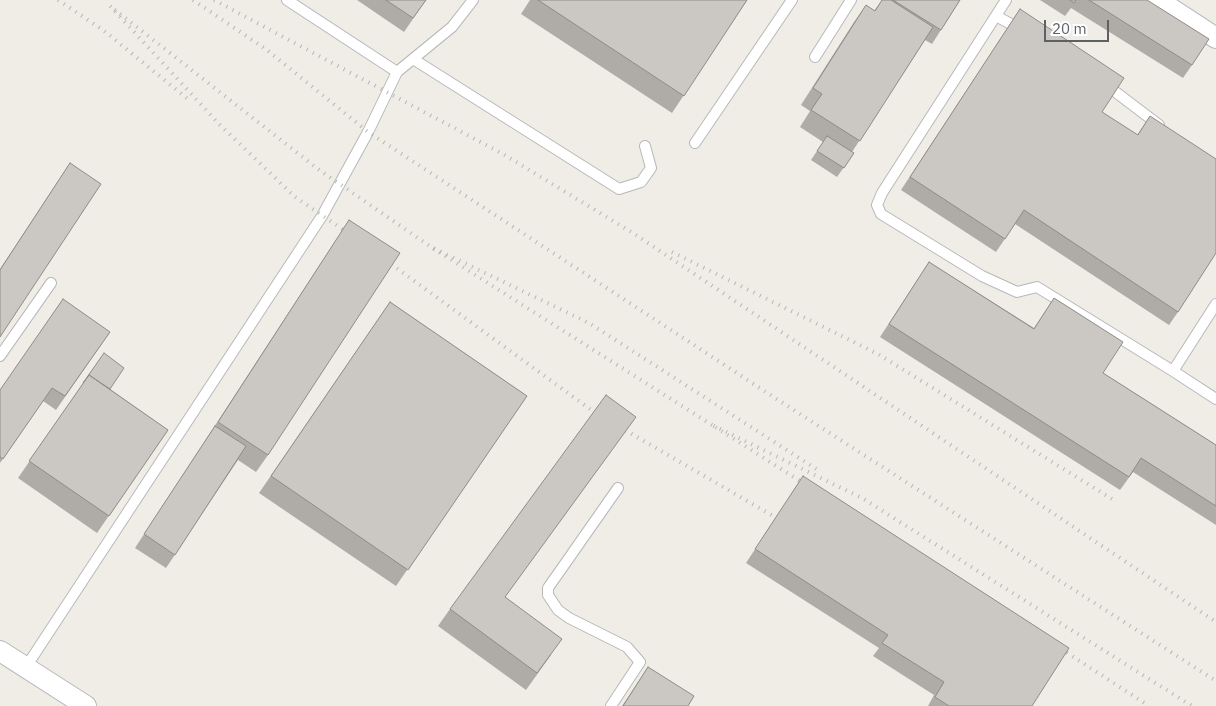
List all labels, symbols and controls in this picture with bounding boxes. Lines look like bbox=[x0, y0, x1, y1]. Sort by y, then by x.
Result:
scale bar bbox=[1046, 10, 1111, 42]
text: 20 m bbox=[1052, 19, 1087, 38]

